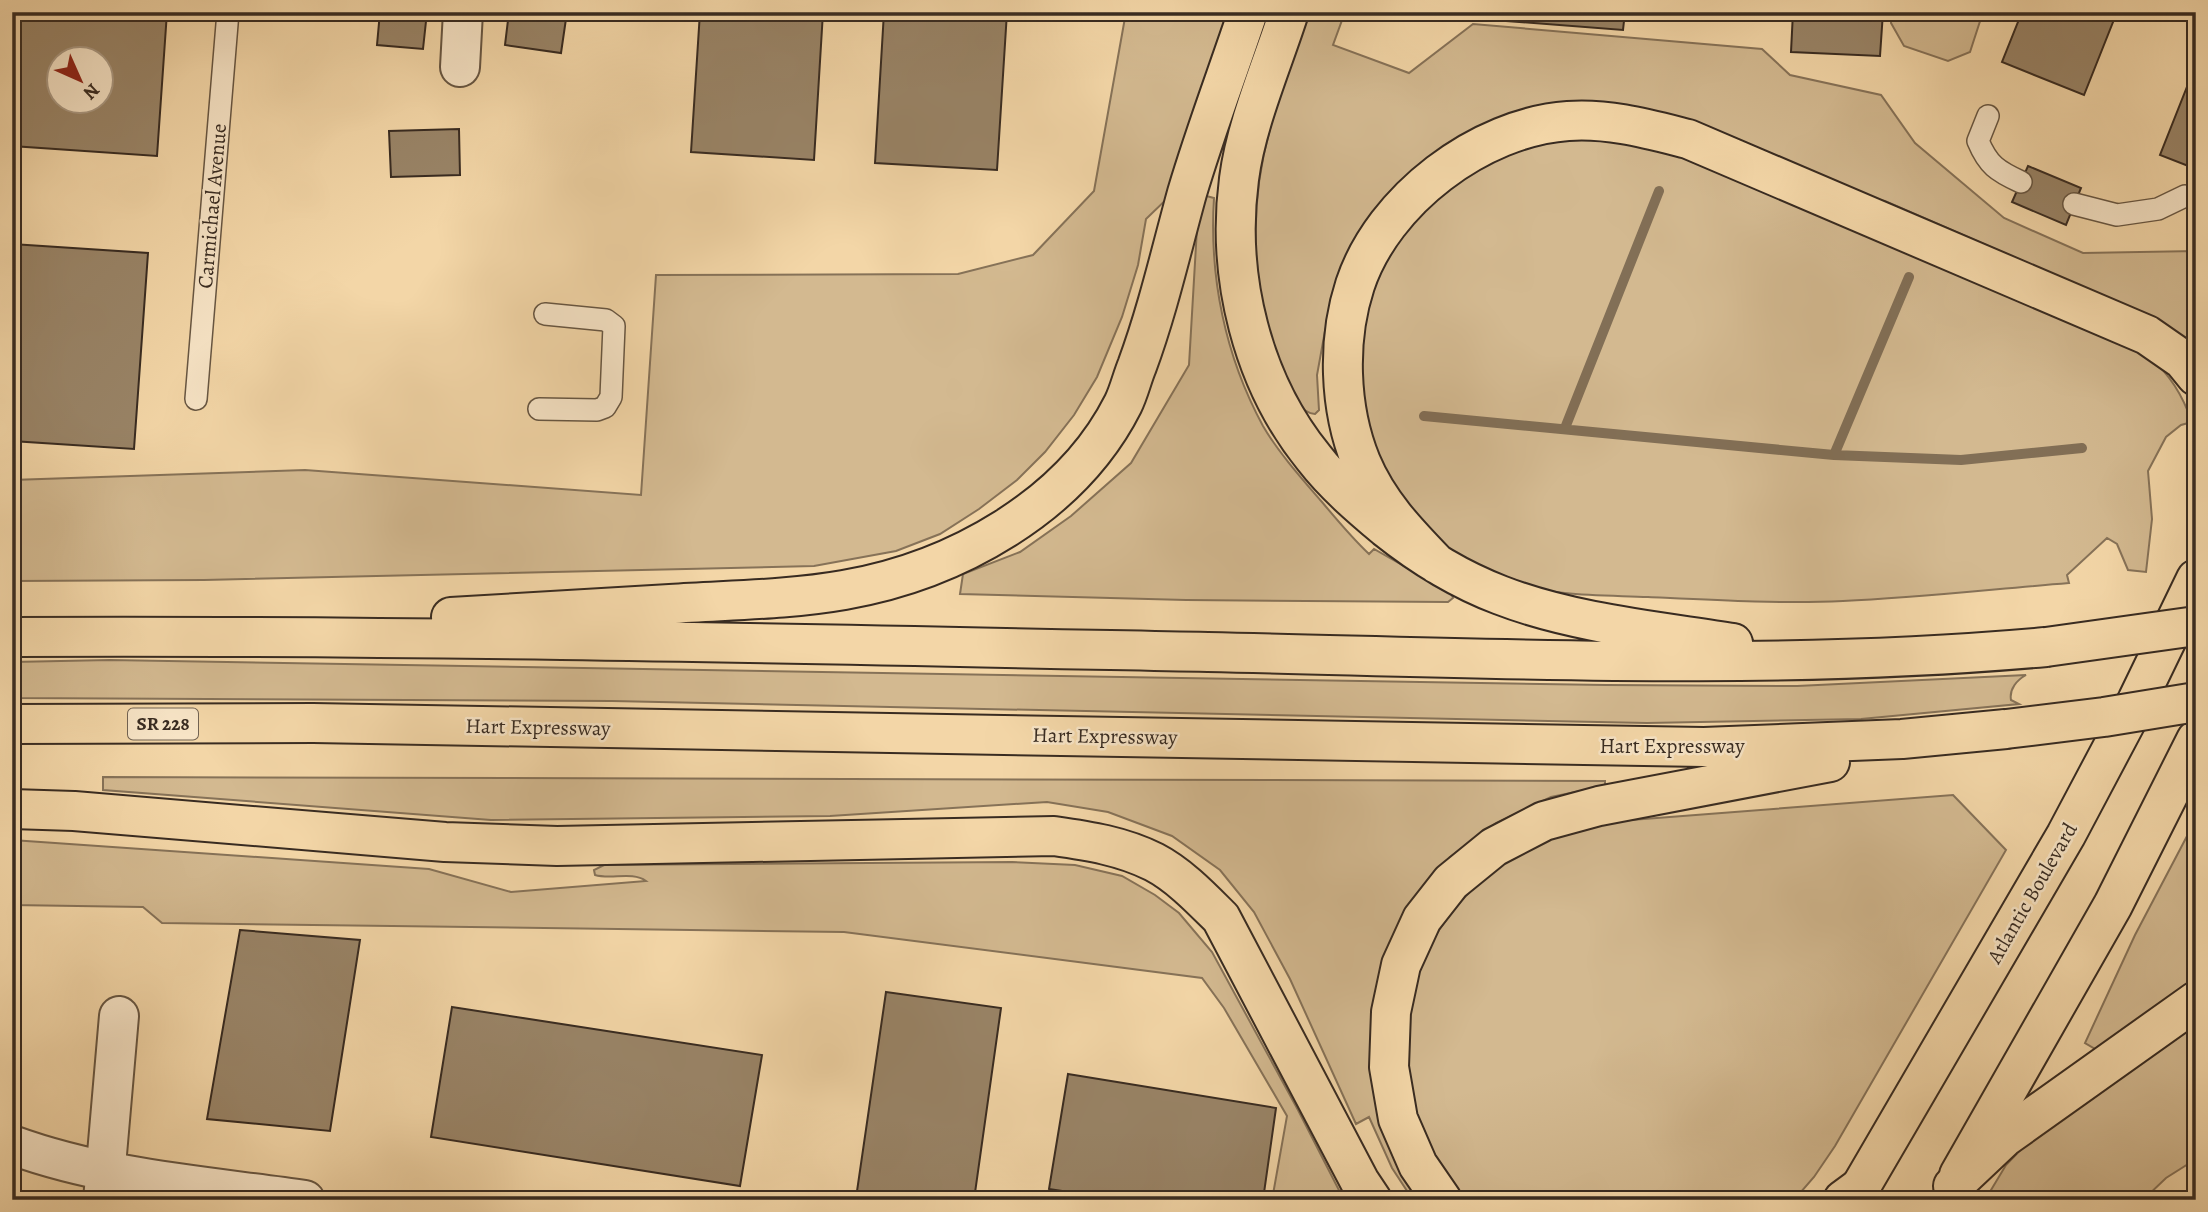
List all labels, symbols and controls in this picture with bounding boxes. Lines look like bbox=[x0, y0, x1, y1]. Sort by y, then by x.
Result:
north arrow bbox=[46, 46, 116, 116]
text: N bbox=[77, 77, 105, 106]
street label: Carmichael Avenue bbox=[191, 122, 233, 290]
road number: SR 228 bbox=[128, 708, 198, 740]
street label: Hart Expressway bbox=[465, 712, 611, 742]
street label: Hart Expressway bbox=[1032, 721, 1178, 751]
street label: Hart Expressway bbox=[1599, 732, 1745, 760]
street label: Atlantic Boulevard bbox=[1980, 817, 2084, 969]

